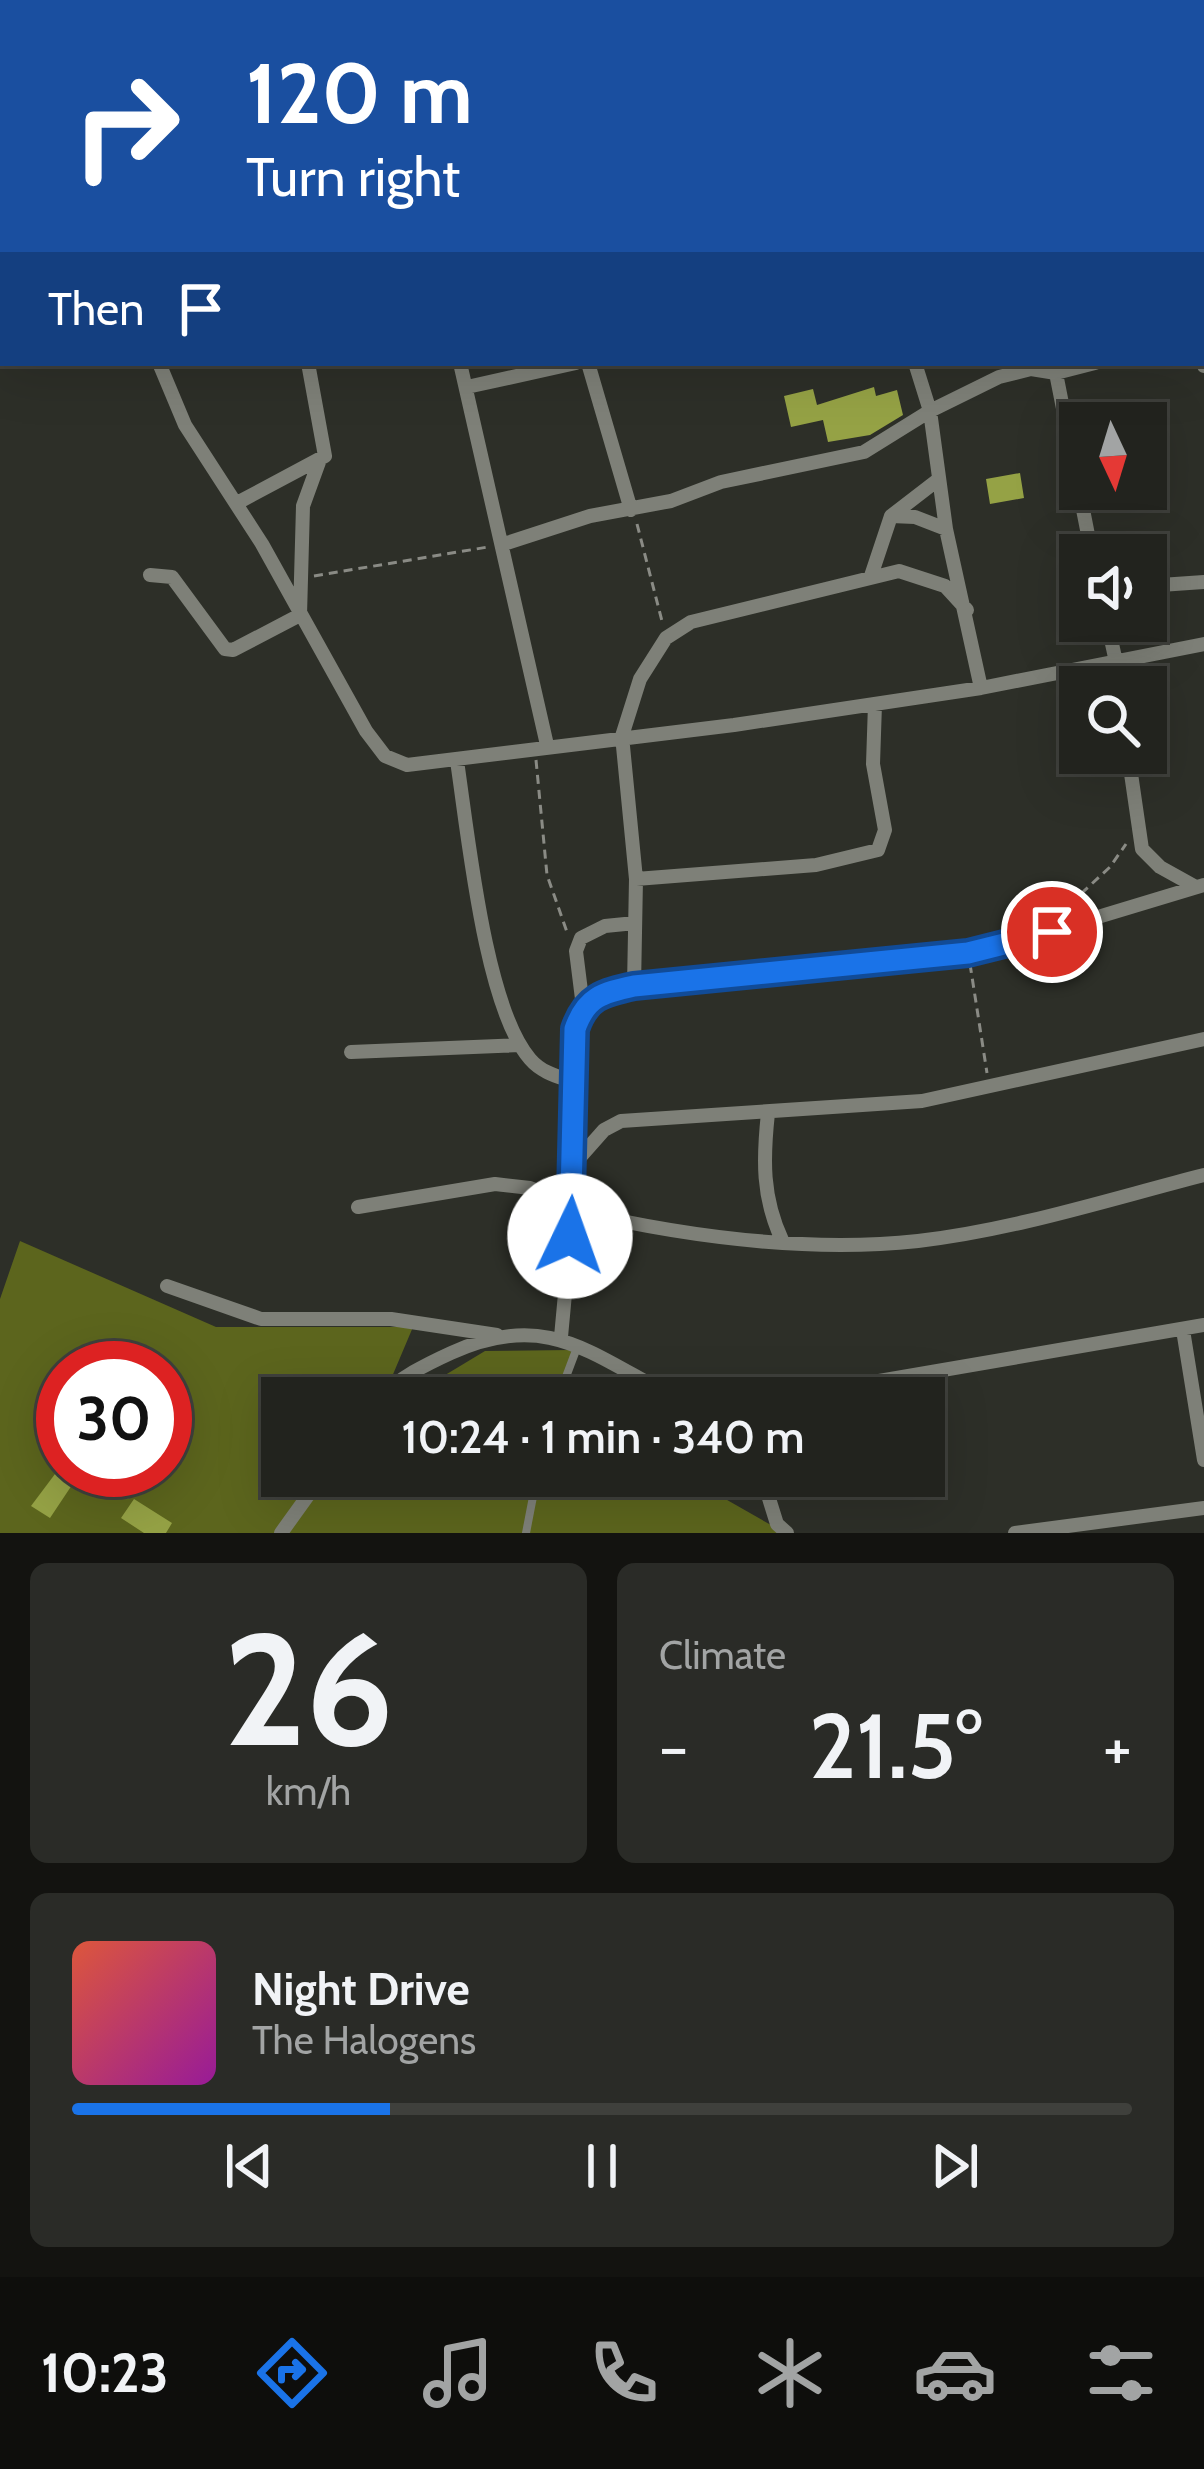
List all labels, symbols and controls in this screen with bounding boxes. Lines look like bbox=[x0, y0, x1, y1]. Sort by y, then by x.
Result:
text: 120 m bbox=[246, 42, 473, 144]
icon: right bbox=[48, 48, 204, 204]
text: Turn right bbox=[246, 144, 460, 210]
icon: arrive bbox=[168, 276, 234, 342]
text: Then bbox=[48, 282, 144, 336]
north arrow bbox=[1059, 402, 1167, 510]
map controls bbox=[1059, 402, 1167, 774]
button: sound bbox=[1059, 534, 1167, 642]
button: search bbox=[1059, 666, 1167, 774]
pin bbox=[1001, 881, 1103, 983]
icon: arrive bbox=[1019, 899, 1085, 965]
position arrow bbox=[507, 1173, 633, 1299]
speed limit sign: 30 bbox=[36, 1341, 192, 1497]
text: 10:24 · 1 min · 340 m bbox=[402, 1410, 804, 1464]
text: 26 bbox=[223, 1594, 394, 1784]
text: Climate bbox=[659, 1631, 786, 1679]
text: 21.5° bbox=[809, 1691, 982, 1801]
text: − bbox=[659, 1706, 688, 1787]
text: + bbox=[1103, 1706, 1132, 1787]
text: km/h bbox=[266, 1767, 351, 1815]
text: Night Drive bbox=[252, 1962, 470, 2016]
text: The Halogens bbox=[252, 2016, 476, 2064]
icon: previous bbox=[216, 2133, 282, 2199]
icon: pause bbox=[569, 2133, 635, 2199]
icon: next bbox=[922, 2133, 988, 2199]
icon: directions bbox=[250, 2331, 334, 2415]
icon: music bbox=[416, 2331, 500, 2415]
icon: phone bbox=[582, 2331, 666, 2415]
icon: climate bbox=[748, 2331, 832, 2415]
icon: car bbox=[913, 2331, 997, 2415]
icon: filters bbox=[1079, 2331, 1163, 2415]
text: 10:23 bbox=[41, 2340, 169, 2406]

